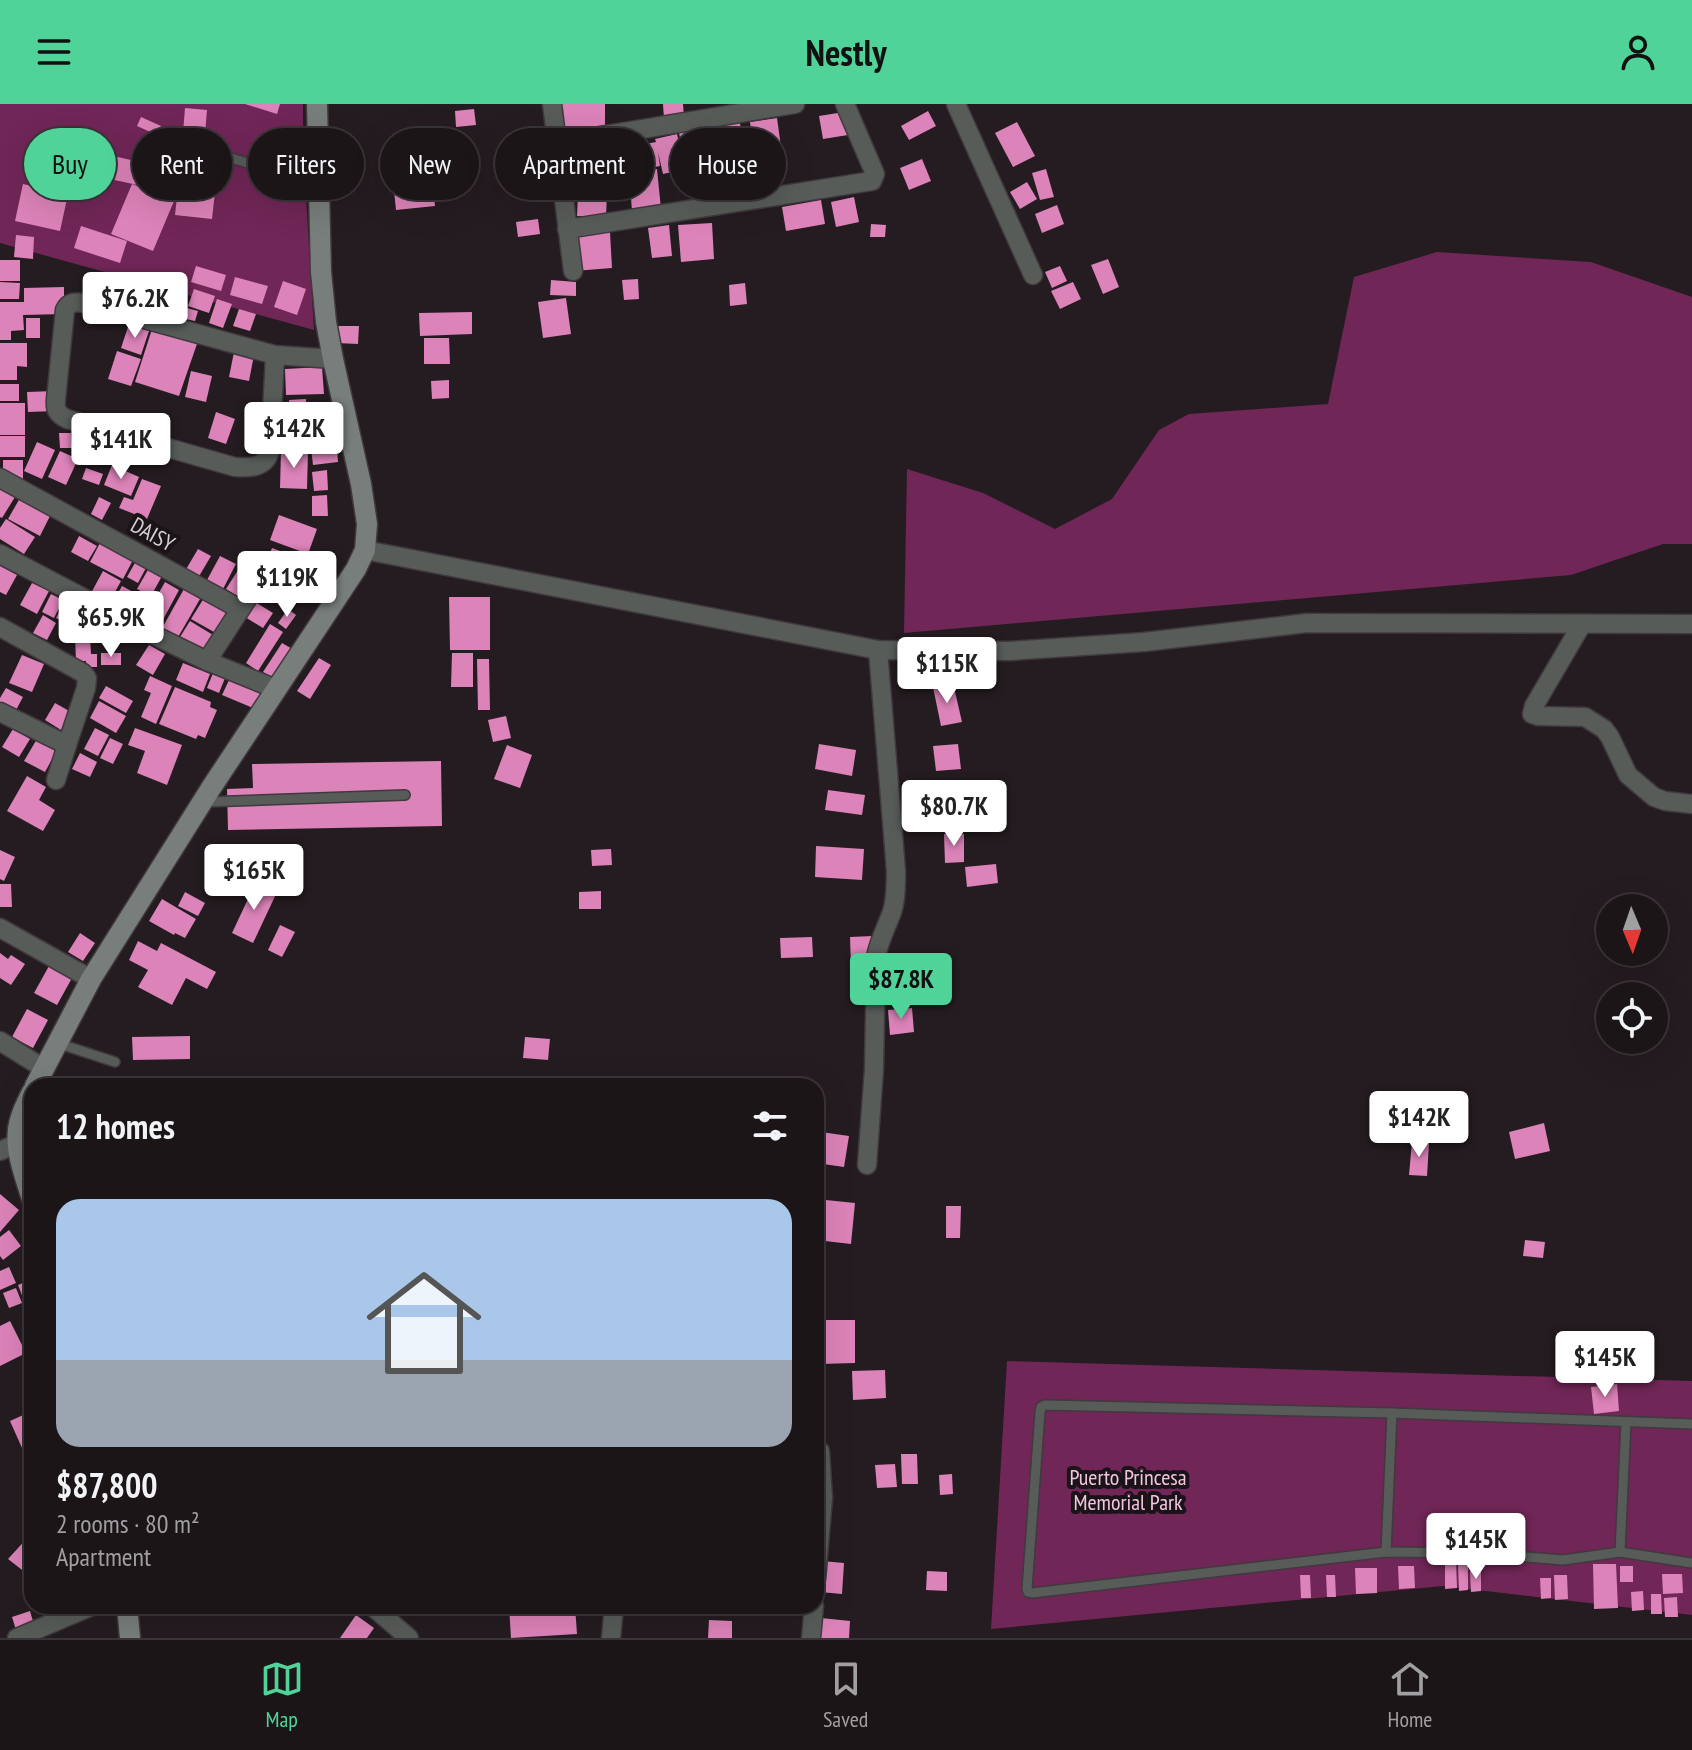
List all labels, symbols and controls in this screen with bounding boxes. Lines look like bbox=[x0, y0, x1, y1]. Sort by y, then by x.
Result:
text: Nestly bbox=[805, 29, 887, 76]
icon: menu bbox=[32, 30, 76, 74]
icon: person bbox=[1616, 30, 1660, 74]
chip: Buy bbox=[24, 128, 116, 200]
chip: Rent bbox=[132, 128, 232, 200]
chip: Filters bbox=[248, 128, 364, 200]
chip: New bbox=[380, 128, 479, 200]
chip: Apartment bbox=[495, 128, 654, 200]
chip: House bbox=[670, 128, 786, 200]
pin: $76.2K bbox=[70, 272, 200, 340]
text: $76.2K bbox=[101, 281, 169, 314]
pin: $142K bbox=[238, 402, 350, 470]
text: $142K bbox=[262, 411, 326, 444]
pin: $141K bbox=[65, 413, 177, 481]
text: $141K bbox=[89, 422, 153, 455]
street label: DAISY bbox=[126, 511, 180, 557]
pin: $119K bbox=[231, 551, 343, 619]
text: $119K bbox=[255, 560, 319, 593]
pin: $65.9K bbox=[46, 591, 176, 659]
text: $65.9K bbox=[77, 600, 145, 633]
pin: $115K bbox=[891, 637, 1003, 705]
text: $115K bbox=[915, 646, 979, 679]
pin: $80.7K bbox=[889, 780, 1019, 848]
text: $80.7K bbox=[920, 789, 988, 822]
pin: $165K bbox=[198, 844, 310, 912]
text: $165K bbox=[222, 853, 286, 886]
north arrow bbox=[1596, 894, 1668, 966]
map controls bbox=[1596, 894, 1668, 1054]
pin: $87.8K bbox=[836, 953, 966, 1021]
text: $87.8K bbox=[868, 962, 934, 995]
button: locate bbox=[1596, 982, 1668, 1054]
pin: $142K bbox=[1363, 1091, 1475, 1159]
text: $142K bbox=[1387, 1100, 1451, 1133]
text: 12 homes bbox=[56, 1104, 175, 1148]
icon: filters bbox=[748, 1104, 792, 1148]
icon: home bbox=[352, 1251, 496, 1395]
pin: $145K bbox=[1549, 1331, 1661, 1399]
text: $145K bbox=[1573, 1340, 1637, 1373]
text: $87,800 bbox=[56, 1463, 157, 1507]
park label: Puerto Princesa Memorial Park bbox=[1069, 1463, 1187, 1516]
text: 2 rooms · 80 m² bbox=[56, 1507, 200, 1540]
pin: $145K bbox=[1420, 1513, 1532, 1581]
text: $145K bbox=[1444, 1522, 1508, 1555]
text: Apartment bbox=[56, 1540, 151, 1573]
tab: Map bbox=[260, 1657, 304, 1733]
tab: Saved bbox=[823, 1657, 868, 1733]
tab: Home bbox=[1388, 1657, 1432, 1733]

